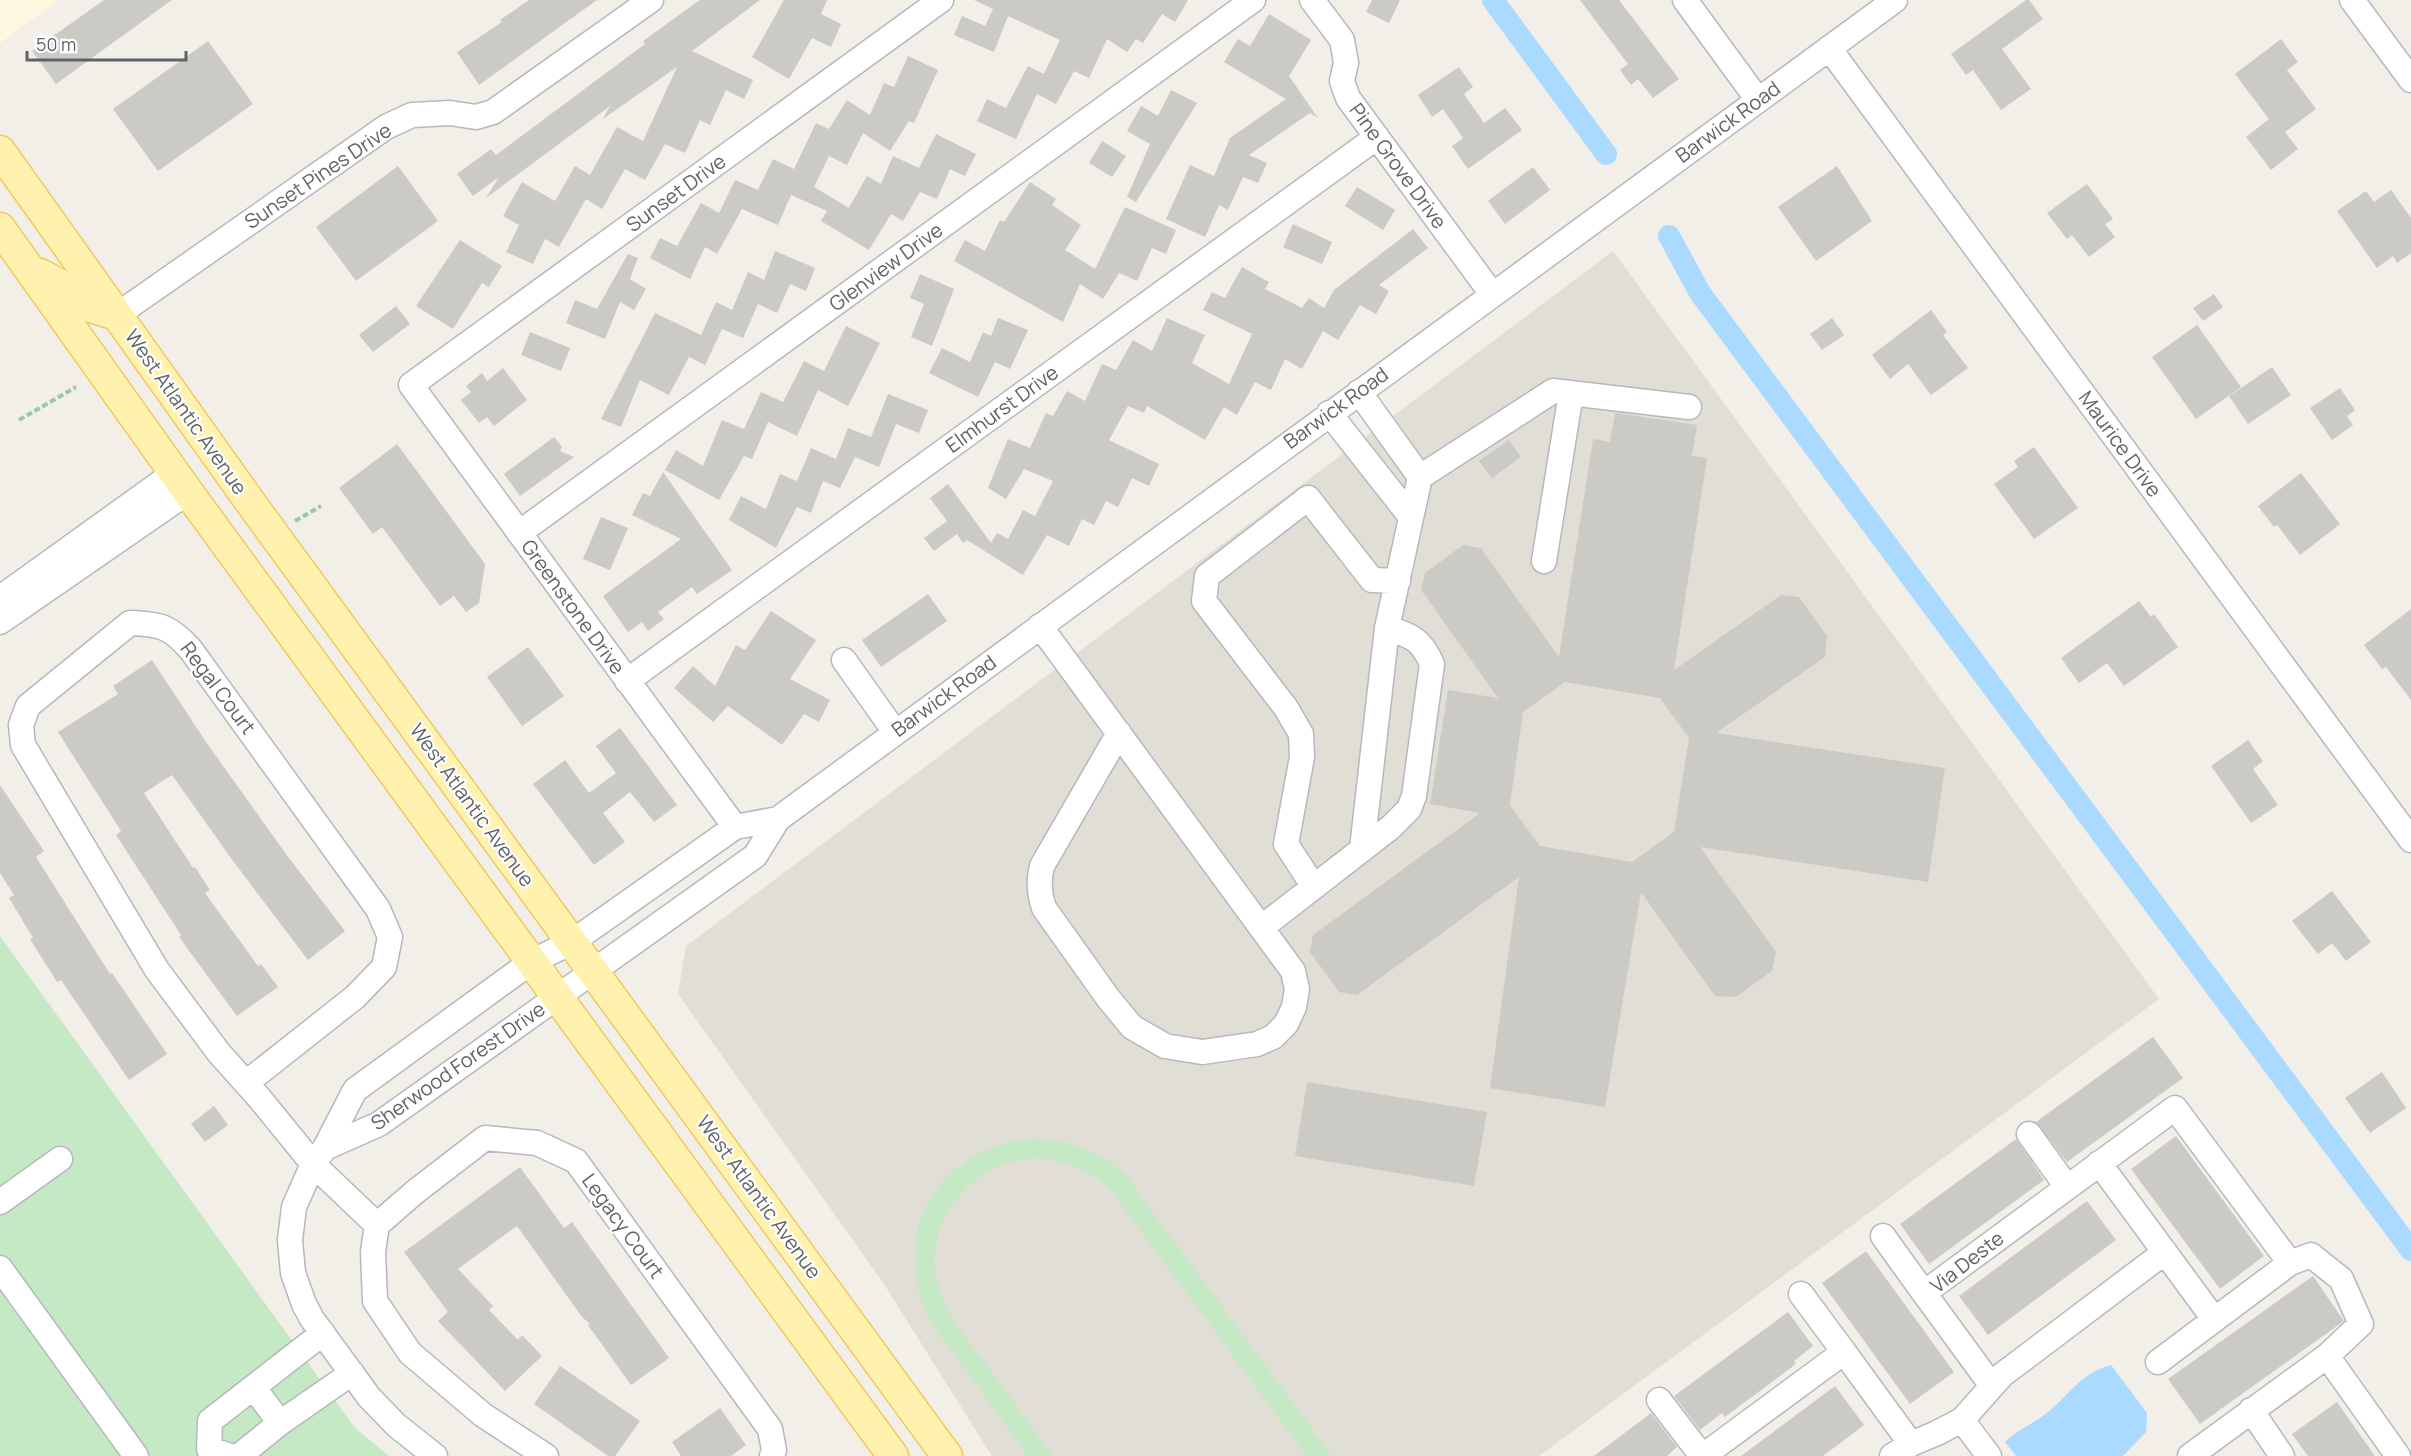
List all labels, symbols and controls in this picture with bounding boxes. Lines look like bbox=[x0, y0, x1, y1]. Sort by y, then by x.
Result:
scale bar bbox=[27, 24, 186, 62]
text: 50 m bbox=[36, 32, 76, 56]
street label: Barwick Road bbox=[1670, 75, 1785, 169]
street label: Pine Grove Drive bbox=[1344, 97, 1453, 234]
street label: Sunset Pines Drive bbox=[239, 116, 396, 235]
street label: Sunset Drive bbox=[620, 147, 731, 238]
street label: Glenview Drive bbox=[823, 216, 948, 317]
street label: West Atlantic Avenue bbox=[119, 324, 254, 500]
street label: Elmhurst Drive bbox=[940, 359, 1063, 459]
street label: Barwick Road bbox=[1278, 361, 1393, 455]
street label: Maurice Drive bbox=[2073, 385, 2168, 502]
street label: Greenstone Drive bbox=[515, 534, 631, 679]
street label: Regal Court bbox=[175, 636, 262, 739]
street label: Barwick Road bbox=[886, 649, 1001, 743]
street label: West Atlantic Avenue bbox=[404, 718, 541, 892]
street label: Sherwood Forest Drive bbox=[365, 995, 550, 1136]
street label: West Atlantic Avenue bbox=[691, 1110, 828, 1284]
street label: Legacy Court bbox=[576, 1168, 671, 1284]
street label: Via Deste bbox=[1924, 1224, 2009, 1299]

